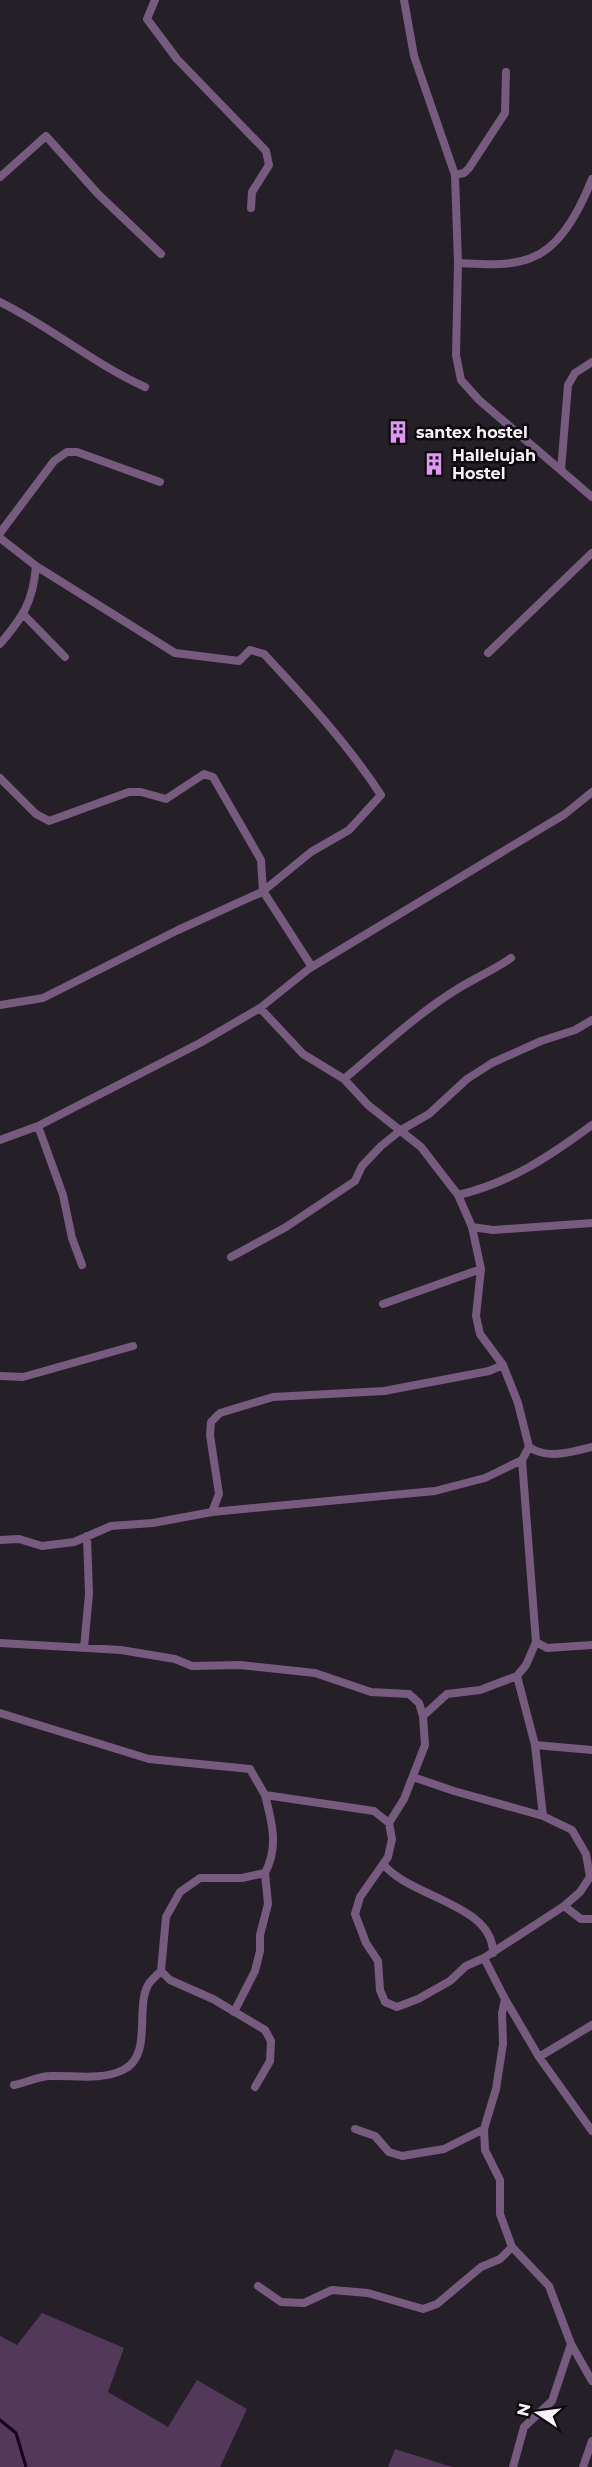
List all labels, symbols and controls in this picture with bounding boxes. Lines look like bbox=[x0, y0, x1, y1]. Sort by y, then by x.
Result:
building icon: santex hostel bbox=[385, 419, 411, 445]
place label: santex hostel bbox=[416, 423, 528, 442]
place label: Hallelujah Hostel bbox=[452, 446, 536, 483]
building icon: Hallelujah Hostel bbox=[421, 451, 447, 477]
north arrow bbox=[508, 2383, 568, 2443]
text: N bbox=[513, 2401, 535, 2418]

